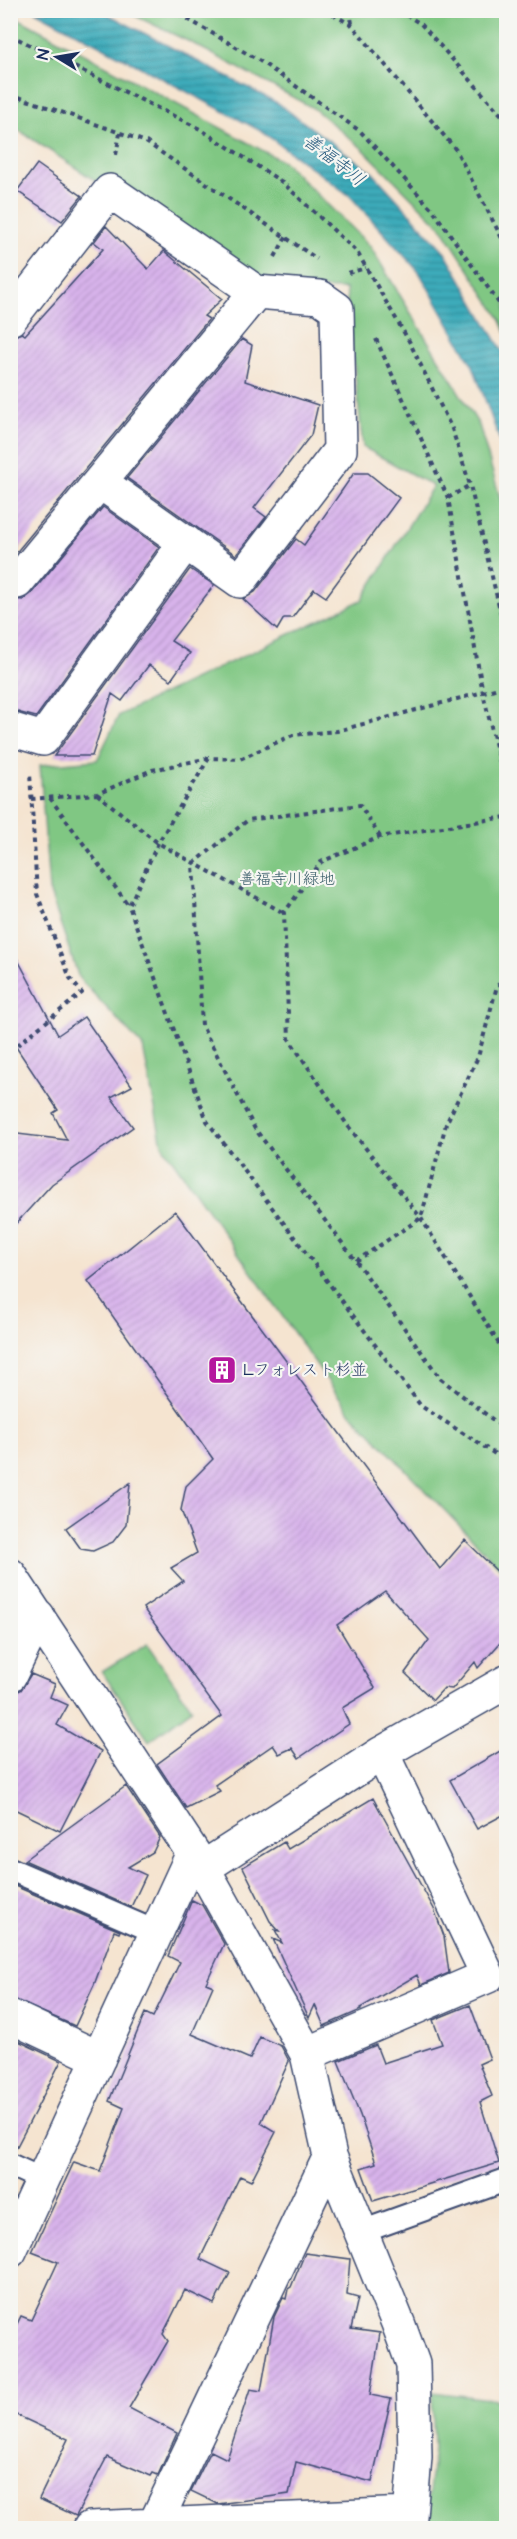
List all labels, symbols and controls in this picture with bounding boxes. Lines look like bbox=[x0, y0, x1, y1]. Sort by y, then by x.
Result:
north arrow bbox=[27, 27, 87, 87]
text: N bbox=[32, 47, 55, 61]
water label: 善福寺川 bbox=[298, 128, 370, 192]
park label: 善福寺川緑地 bbox=[239, 868, 335, 890]
building icon: Lフォレスト杉並 bbox=[206, 1354, 238, 1386]
place label: Lフォレスト杉並 bbox=[243, 1359, 367, 1381]

